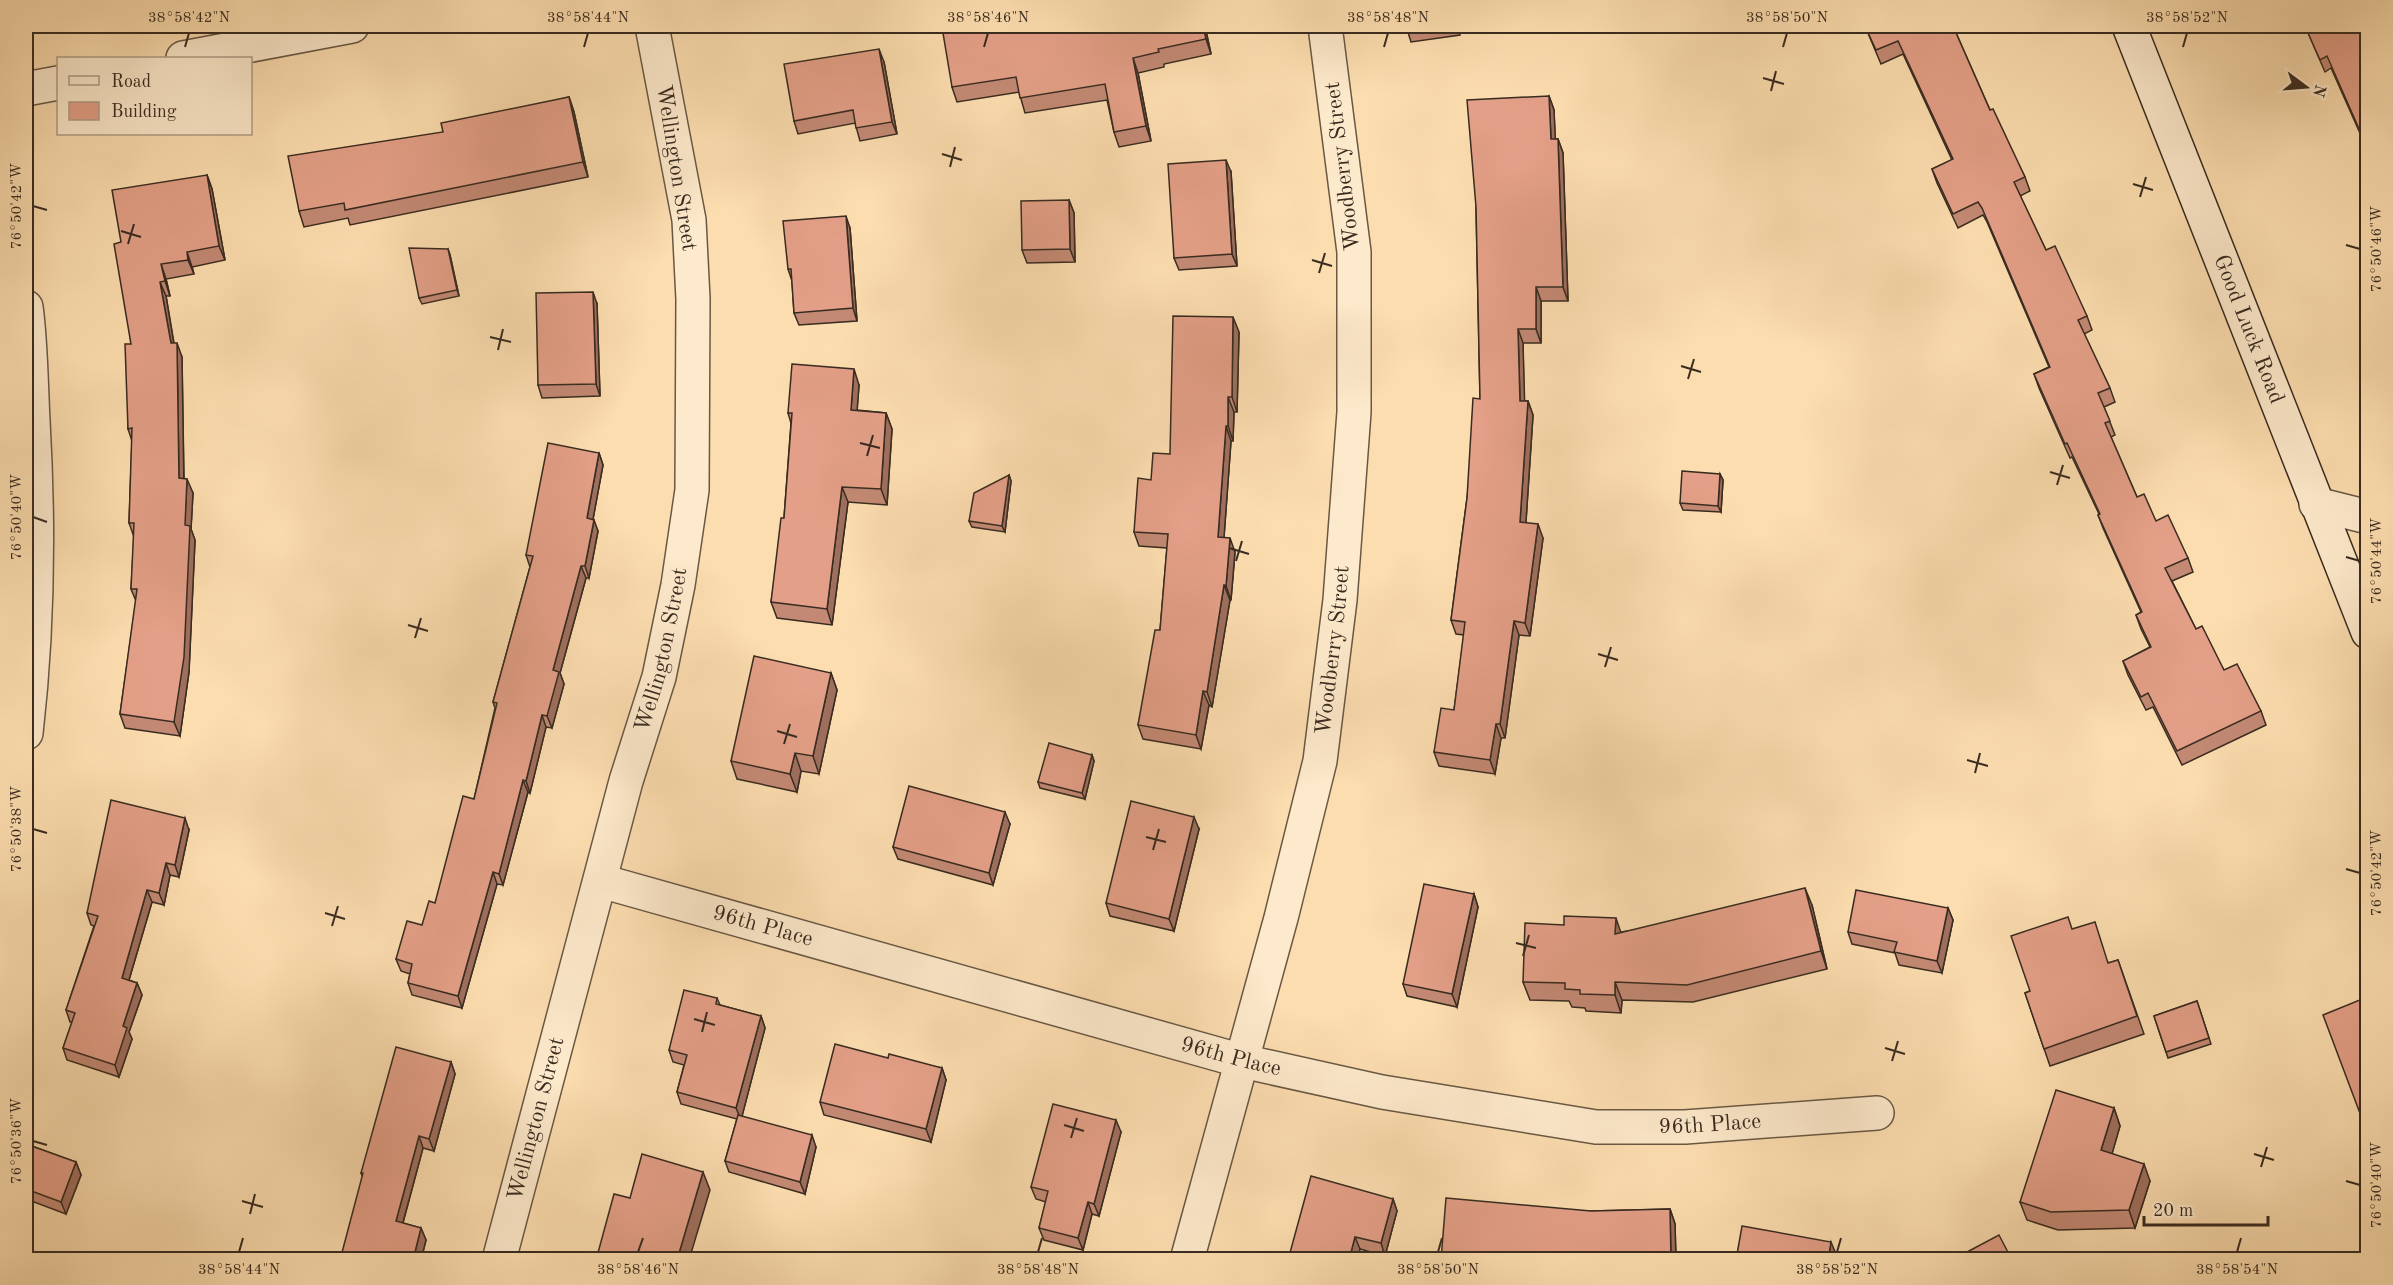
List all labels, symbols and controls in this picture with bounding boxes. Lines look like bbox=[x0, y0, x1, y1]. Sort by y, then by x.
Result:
text: 38°58'42"N bbox=[148, 11, 230, 26]
text: 38°58'44"N bbox=[547, 11, 629, 26]
text: 38°58'46"N bbox=[947, 11, 1029, 26]
text: 38°58'48"N bbox=[1347, 11, 1429, 26]
text: 38°58'50"N bbox=[1746, 11, 1828, 26]
text: 38°58'52"N bbox=[2146, 11, 2228, 26]
legend bbox=[57, 57, 252, 135]
north arrow bbox=[2276, 57, 2336, 117]
text: Road bbox=[111, 73, 151, 91]
street label: Woodberry Street bbox=[1322, 80, 1364, 252]
text: N bbox=[2309, 82, 2328, 99]
street label: Wellington Street bbox=[652, 83, 700, 253]
text: Building bbox=[111, 103, 177, 121]
text: 76°50'42"W bbox=[10, 163, 25, 249]
text: 76°50'46"W bbox=[2370, 206, 2385, 292]
street label: Good Luck Road bbox=[2209, 252, 2288, 407]
text: 76°50'40"W bbox=[10, 474, 25, 560]
text: 76°50'44"W bbox=[2370, 518, 2385, 604]
street label: Woodberry Street bbox=[1312, 565, 1354, 736]
street label: Wellington Street bbox=[631, 566, 691, 734]
text: 76°50'38"W bbox=[10, 786, 25, 872]
text: 76°50'42"W bbox=[2370, 830, 2385, 916]
street label: 96th Place bbox=[710, 902, 815, 951]
street label: 96th Place bbox=[1178, 1033, 1283, 1080]
street label: Wellington Street bbox=[504, 1035, 569, 1203]
text: 76°50'36"W bbox=[10, 1098, 25, 1184]
street label: 96th Place bbox=[1659, 1110, 1762, 1138]
text: 76°50'40"W bbox=[2370, 1142, 2385, 1228]
scale bar bbox=[2144, 1189, 2268, 1227]
text: 20 m bbox=[2153, 1202, 2193, 1220]
text: 38°58'44"N bbox=[198, 1263, 280, 1278]
text: 38°58'46"N bbox=[597, 1263, 679, 1278]
text: 38°58'48"N bbox=[997, 1263, 1079, 1278]
text: 38°58'50"N bbox=[1397, 1263, 1479, 1278]
text: 38°58'52"N bbox=[1796, 1263, 1878, 1278]
text: 38°58'54"N bbox=[2196, 1263, 2278, 1278]

